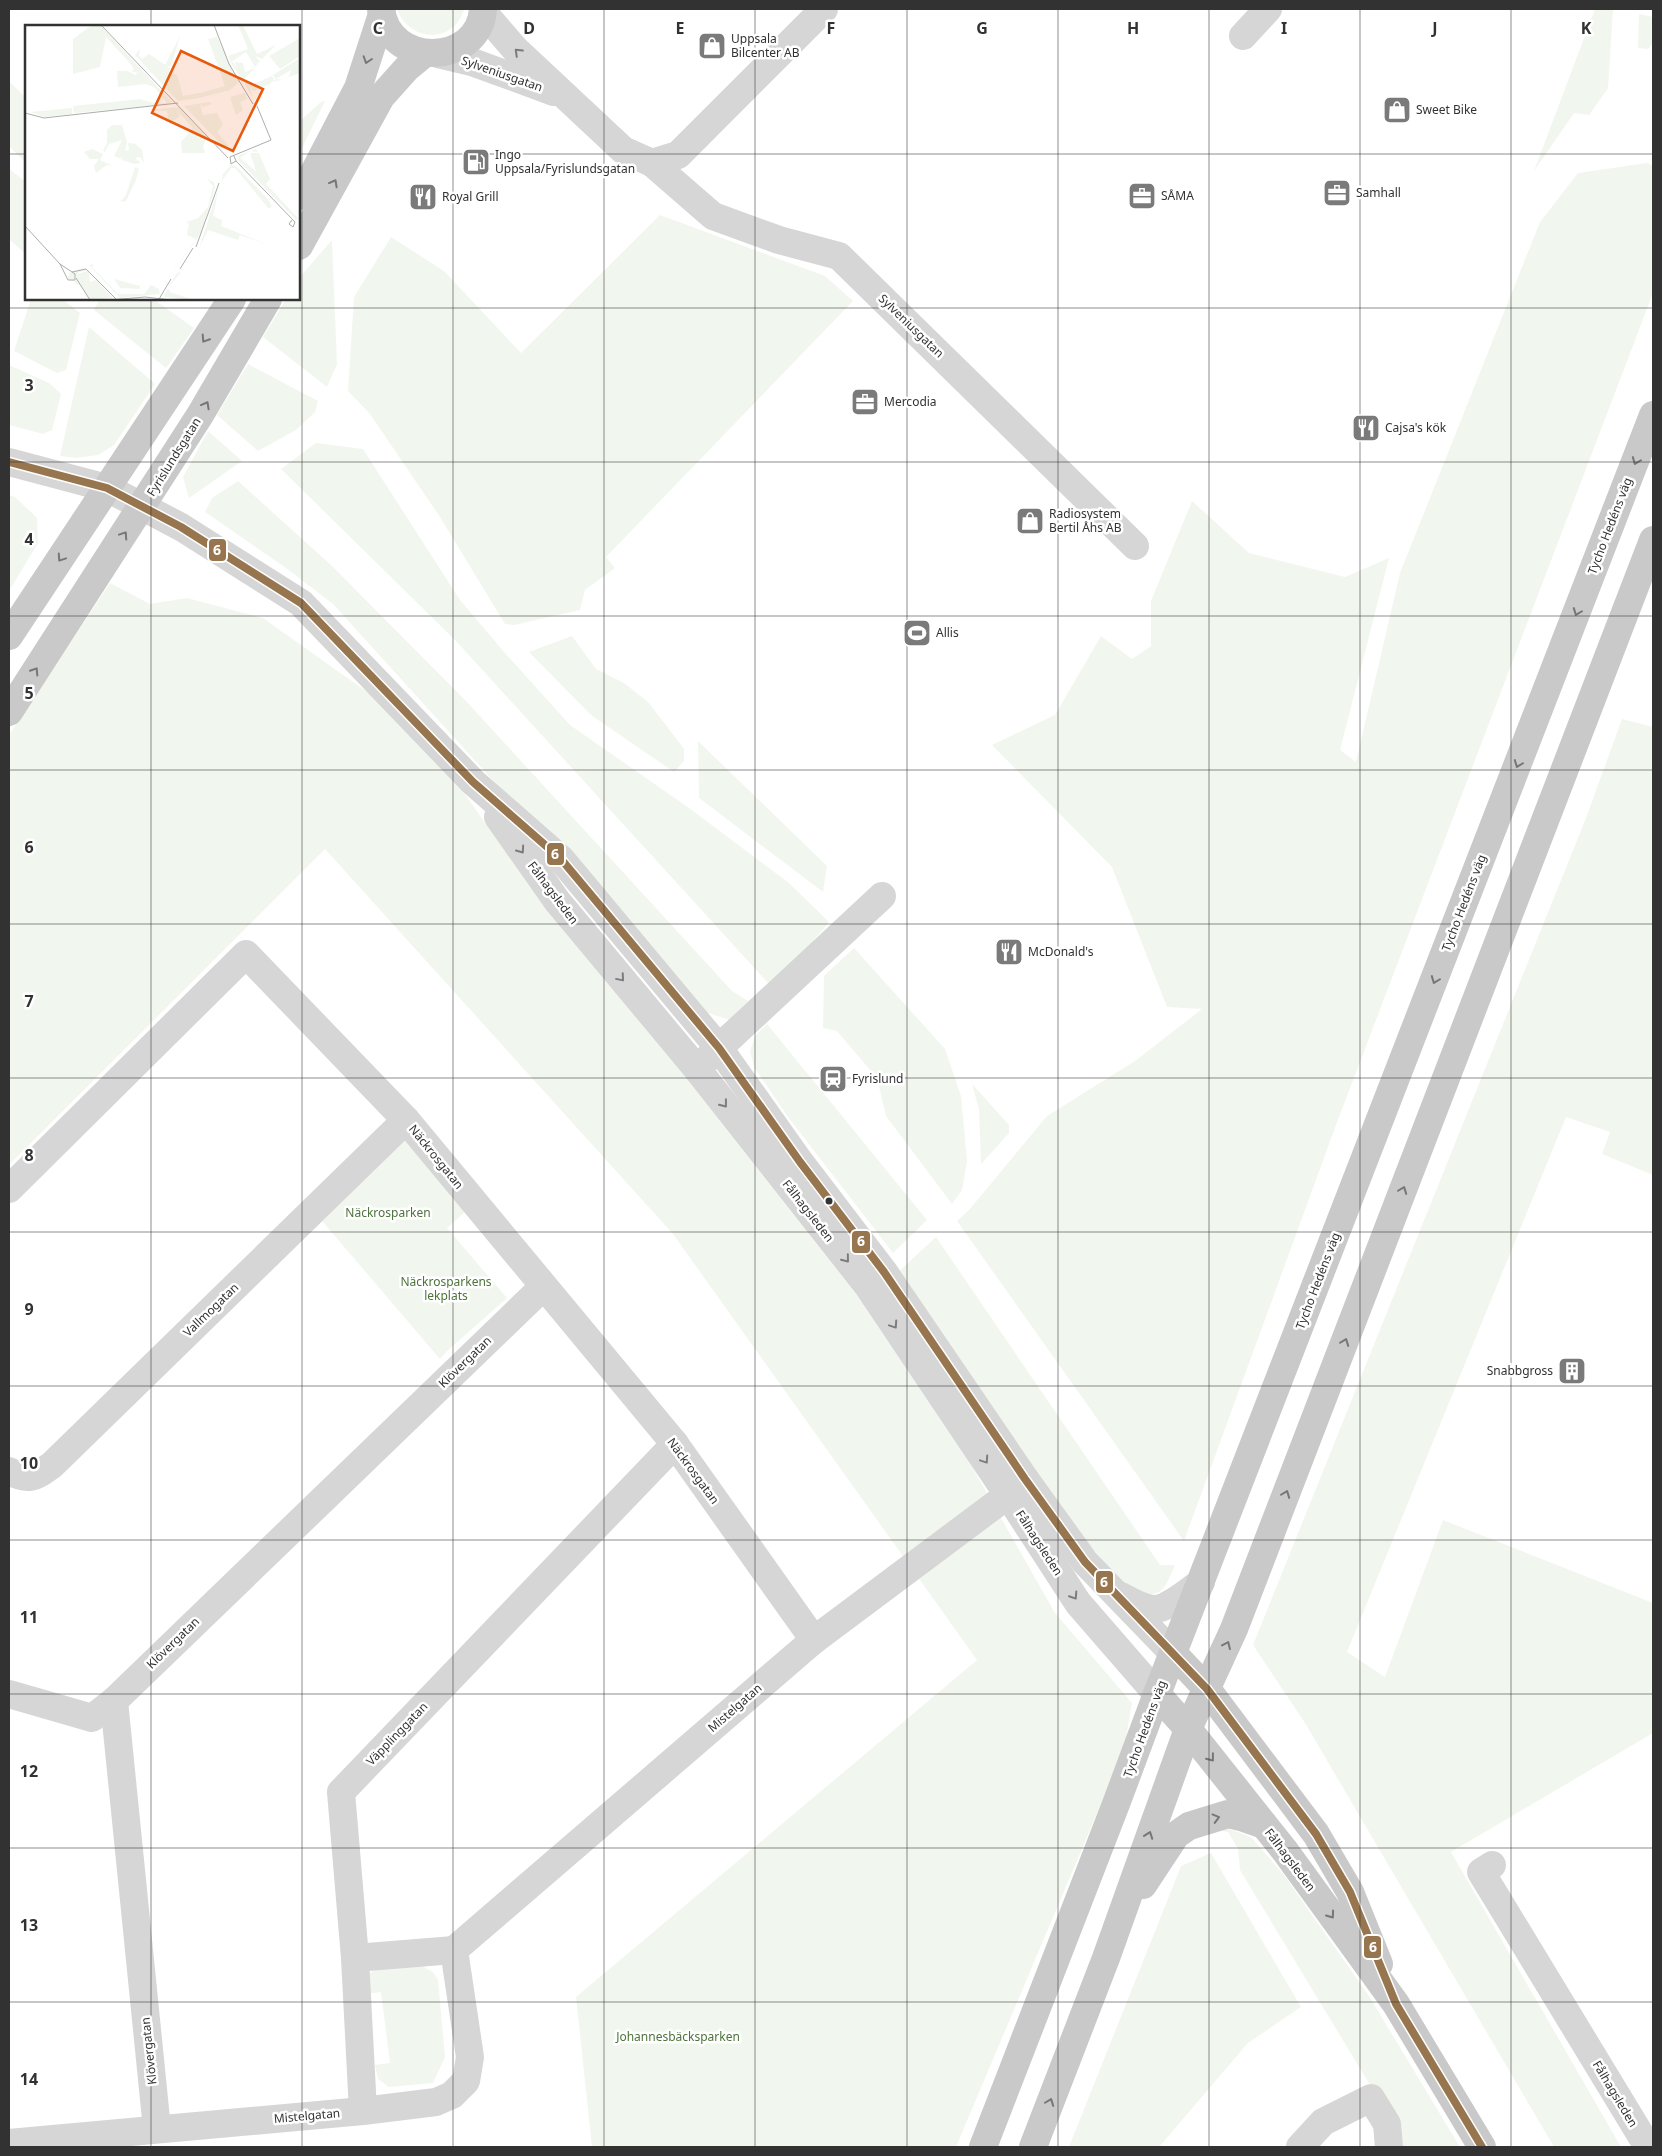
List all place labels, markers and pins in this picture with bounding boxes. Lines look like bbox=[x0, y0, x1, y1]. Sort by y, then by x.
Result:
place label: Uppsala Bilcenter AB bbox=[731, 30, 800, 61]
shop icon: Uppsala Bilcenter AB bbox=[697, 31, 727, 61]
shop icon: Sweet Bike bbox=[1382, 95, 1412, 125]
place label: Sweet Bike bbox=[1416, 101, 1477, 118]
place label: Ingo Uppsala/Fyrislundsgatan bbox=[495, 146, 635, 177]
fuel station icon: Ingo Uppsala/Fyrislundsgatan bbox=[461, 147, 491, 177]
office icon: Samhall bbox=[1322, 178, 1352, 208]
office icon: SÅMA bbox=[1127, 181, 1157, 211]
restaurant icon: Royal Grill bbox=[408, 182, 438, 212]
place label: Samhall bbox=[1356, 184, 1401, 201]
place label: SÅMA bbox=[1161, 187, 1194, 204]
place label: Royal Grill bbox=[442, 188, 499, 205]
office icon: Mercodia bbox=[850, 387, 880, 417]
place label: Mercodia bbox=[884, 393, 937, 410]
restaurant icon: Cajsa's kök bbox=[1351, 413, 1381, 443]
place label: Cajsa's kök bbox=[1385, 419, 1447, 436]
place label: Radiosystem Bertil Åhs AB bbox=[1049, 505, 1122, 536]
shop icon: Radiosystem Bertil Åhs AB bbox=[1015, 506, 1045, 536]
sports icon: Allis bbox=[902, 618, 932, 648]
place label: Allis bbox=[936, 624, 959, 641]
restaurant icon: McDonald's bbox=[994, 937, 1024, 967]
place label: McDonald's bbox=[1028, 943, 1094, 960]
station icon: Fyrislund bbox=[818, 1064, 848, 1094]
place label: Fyrislund bbox=[852, 1070, 903, 1087]
unlabelled marker bbox=[824, 1196, 834, 1206]
building icon: Snabbgross bbox=[1557, 1356, 1587, 1386]
place label: Snabbgross bbox=[1487, 1362, 1553, 1379]

